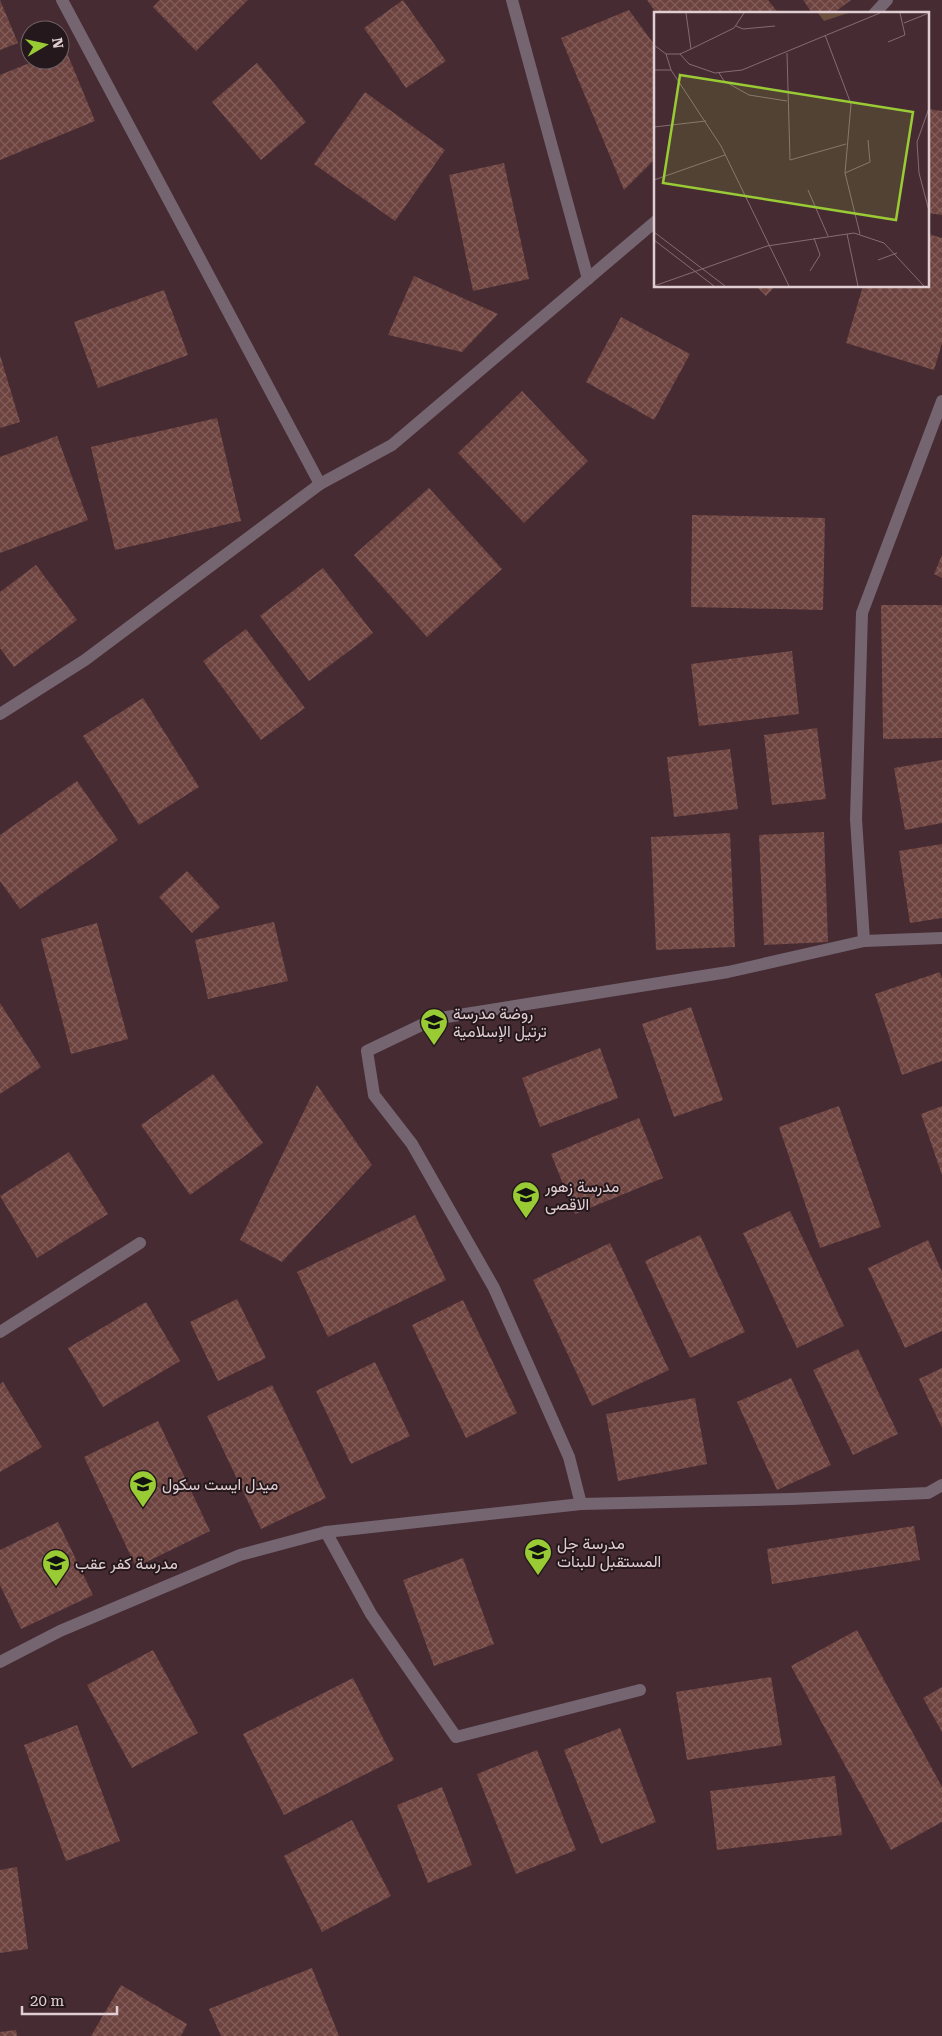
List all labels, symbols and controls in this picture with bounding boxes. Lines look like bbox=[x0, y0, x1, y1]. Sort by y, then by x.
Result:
inset map bbox=[654, 12, 930, 288]
north arrow bbox=[20, 20, 70, 70]
text: N bbox=[49, 36, 67, 50]
place label: روضة مدرسة ترتيل الإسلامية bbox=[453, 1004, 547, 1042]
school or university icon: روضة مدرسة ترتيل الإسلامية bbox=[419, 1007, 449, 1046]
place label: مدرسة زهور الاقصى bbox=[544, 1177, 619, 1215]
school or university icon: مدرسة زهور الاقصى bbox=[511, 1180, 541, 1219]
school or university icon: ميدل ايست سكول bbox=[128, 1469, 158, 1508]
place label: ميدل ايست سكول bbox=[162, 1475, 278, 1495]
place label: مدرسة جل المستقبل للبنات bbox=[557, 1534, 661, 1572]
school or university icon: مدرسة جل المستقبل للبنات bbox=[523, 1537, 553, 1576]
school or university icon: مدرسة كفر عقب bbox=[41, 1548, 71, 1587]
place label: مدرسة كفر عقب bbox=[75, 1554, 178, 1574]
scale bar bbox=[22, 1984, 118, 2016]
text: 20 m bbox=[30, 1992, 65, 2010]

